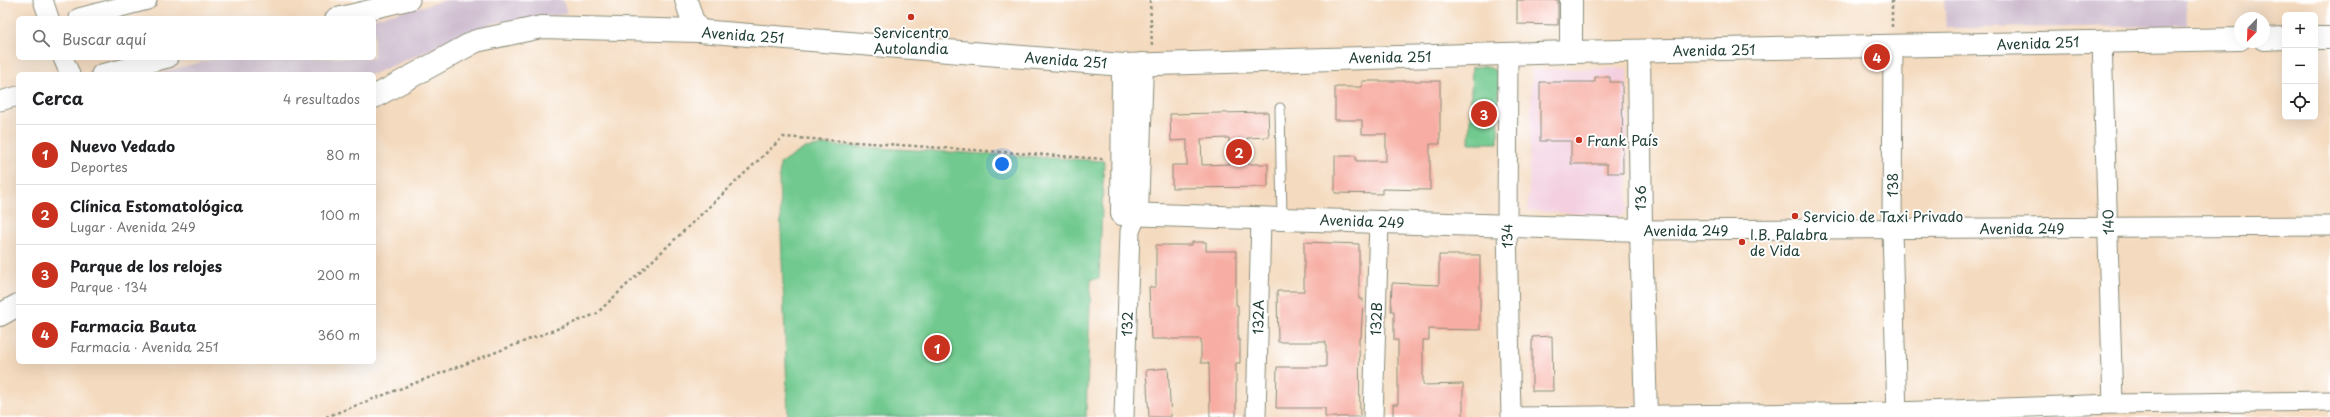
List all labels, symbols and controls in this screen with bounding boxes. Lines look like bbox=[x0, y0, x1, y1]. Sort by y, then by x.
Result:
marker: Servicentro Autolandia bbox=[906, 12, 916, 22]
north arrow bbox=[2234, 12, 2270, 48]
map controls bbox=[2282, 12, 2318, 120]
button: + bbox=[2282, 12, 2318, 48]
search box bbox=[16, 16, 376, 60]
street label: Avenida 251 bbox=[701, 22, 785, 48]
place label: Servicentro Autolandia bbox=[873, 22, 949, 59]
icon: search bbox=[30, 27, 52, 49]
text: Buscar aquí bbox=[62, 27, 146, 50]
street label: Avenida 251 bbox=[1996, 31, 2080, 55]
street label: Avenida 251 bbox=[1672, 39, 1756, 61]
pin: 4 bbox=[1864, 42, 1890, 72]
street label: Avenida 251 bbox=[1348, 46, 1432, 68]
street label: Avenida 251 bbox=[1024, 47, 1108, 73]
button: − bbox=[2282, 48, 2318, 84]
button: locate bbox=[2282, 84, 2318, 120]
text: Cerca bbox=[32, 85, 83, 111]
text: 4 resultados bbox=[283, 89, 360, 108]
pin: 3 bbox=[1471, 99, 1497, 129]
place label: Frank País bbox=[1587, 130, 1658, 151]
text: Nuevo Vedado bbox=[70, 134, 175, 157]
marker: Frank País bbox=[1574, 135, 1584, 145]
pin: 2 bbox=[1226, 137, 1252, 167]
text: 1 bbox=[42, 145, 48, 164]
text: 80 m bbox=[326, 145, 360, 164]
your location bbox=[992, 154, 1012, 174]
text: Deportes bbox=[70, 157, 128, 176]
street label: 138 bbox=[1882, 173, 1903, 197]
street label: 136 bbox=[1630, 185, 1651, 211]
text: Clínica Estomatológica bbox=[70, 194, 243, 217]
text: 2 bbox=[40, 205, 50, 224]
text: 100 m bbox=[320, 205, 360, 224]
place label: Servicio de Taxi Privado bbox=[1803, 206, 1963, 227]
street label: Avenida 249 bbox=[1319, 209, 1405, 233]
street label: 140 bbox=[2097, 209, 2119, 235]
marker: Servicio de Taxi Privado bbox=[1790, 211, 1800, 221]
text: Lugar · Avenida 249 bbox=[70, 217, 196, 236]
street label: Avenida 249 bbox=[1980, 218, 2064, 239]
street label: Avenida 249 bbox=[1644, 220, 1728, 241]
street label: 134 bbox=[1496, 223, 1518, 249]
place label: I.B. Palabra de Vida bbox=[1750, 224, 1828, 261]
marker: I.B. Palabra de Vida bbox=[1737, 237, 1747, 247]
text: Parque de los relojes bbox=[70, 254, 222, 277]
text: 3 bbox=[41, 265, 49, 284]
text: 200 m bbox=[317, 265, 360, 284]
text: Parque · 134 bbox=[70, 277, 148, 296]
street label: 132A bbox=[1247, 299, 1269, 335]
street label: 132B bbox=[1365, 302, 1387, 336]
street label: 132 bbox=[1116, 311, 1138, 337]
text: Farmacia Bauta bbox=[70, 314, 197, 337]
text: 4 bbox=[41, 325, 49, 344]
text: 360 m bbox=[317, 325, 360, 344]
pin: 1 bbox=[924, 333, 950, 363]
text: Farmacia · Avenida 251 bbox=[70, 337, 219, 356]

